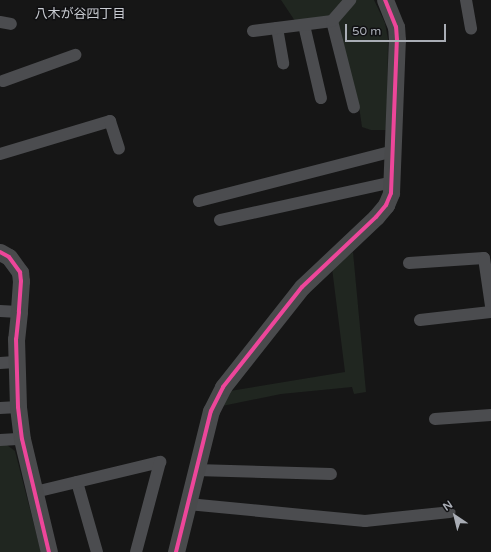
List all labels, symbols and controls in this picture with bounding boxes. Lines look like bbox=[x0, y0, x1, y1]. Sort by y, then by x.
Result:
district label: 八木が谷四丁目 bbox=[35, 6, 125, 22]
scale bar bbox=[347, 16, 448, 42]
text: 50 m bbox=[352, 24, 381, 38]
north arrow bbox=[435, 496, 475, 536]
text: N bbox=[440, 498, 455, 514]

